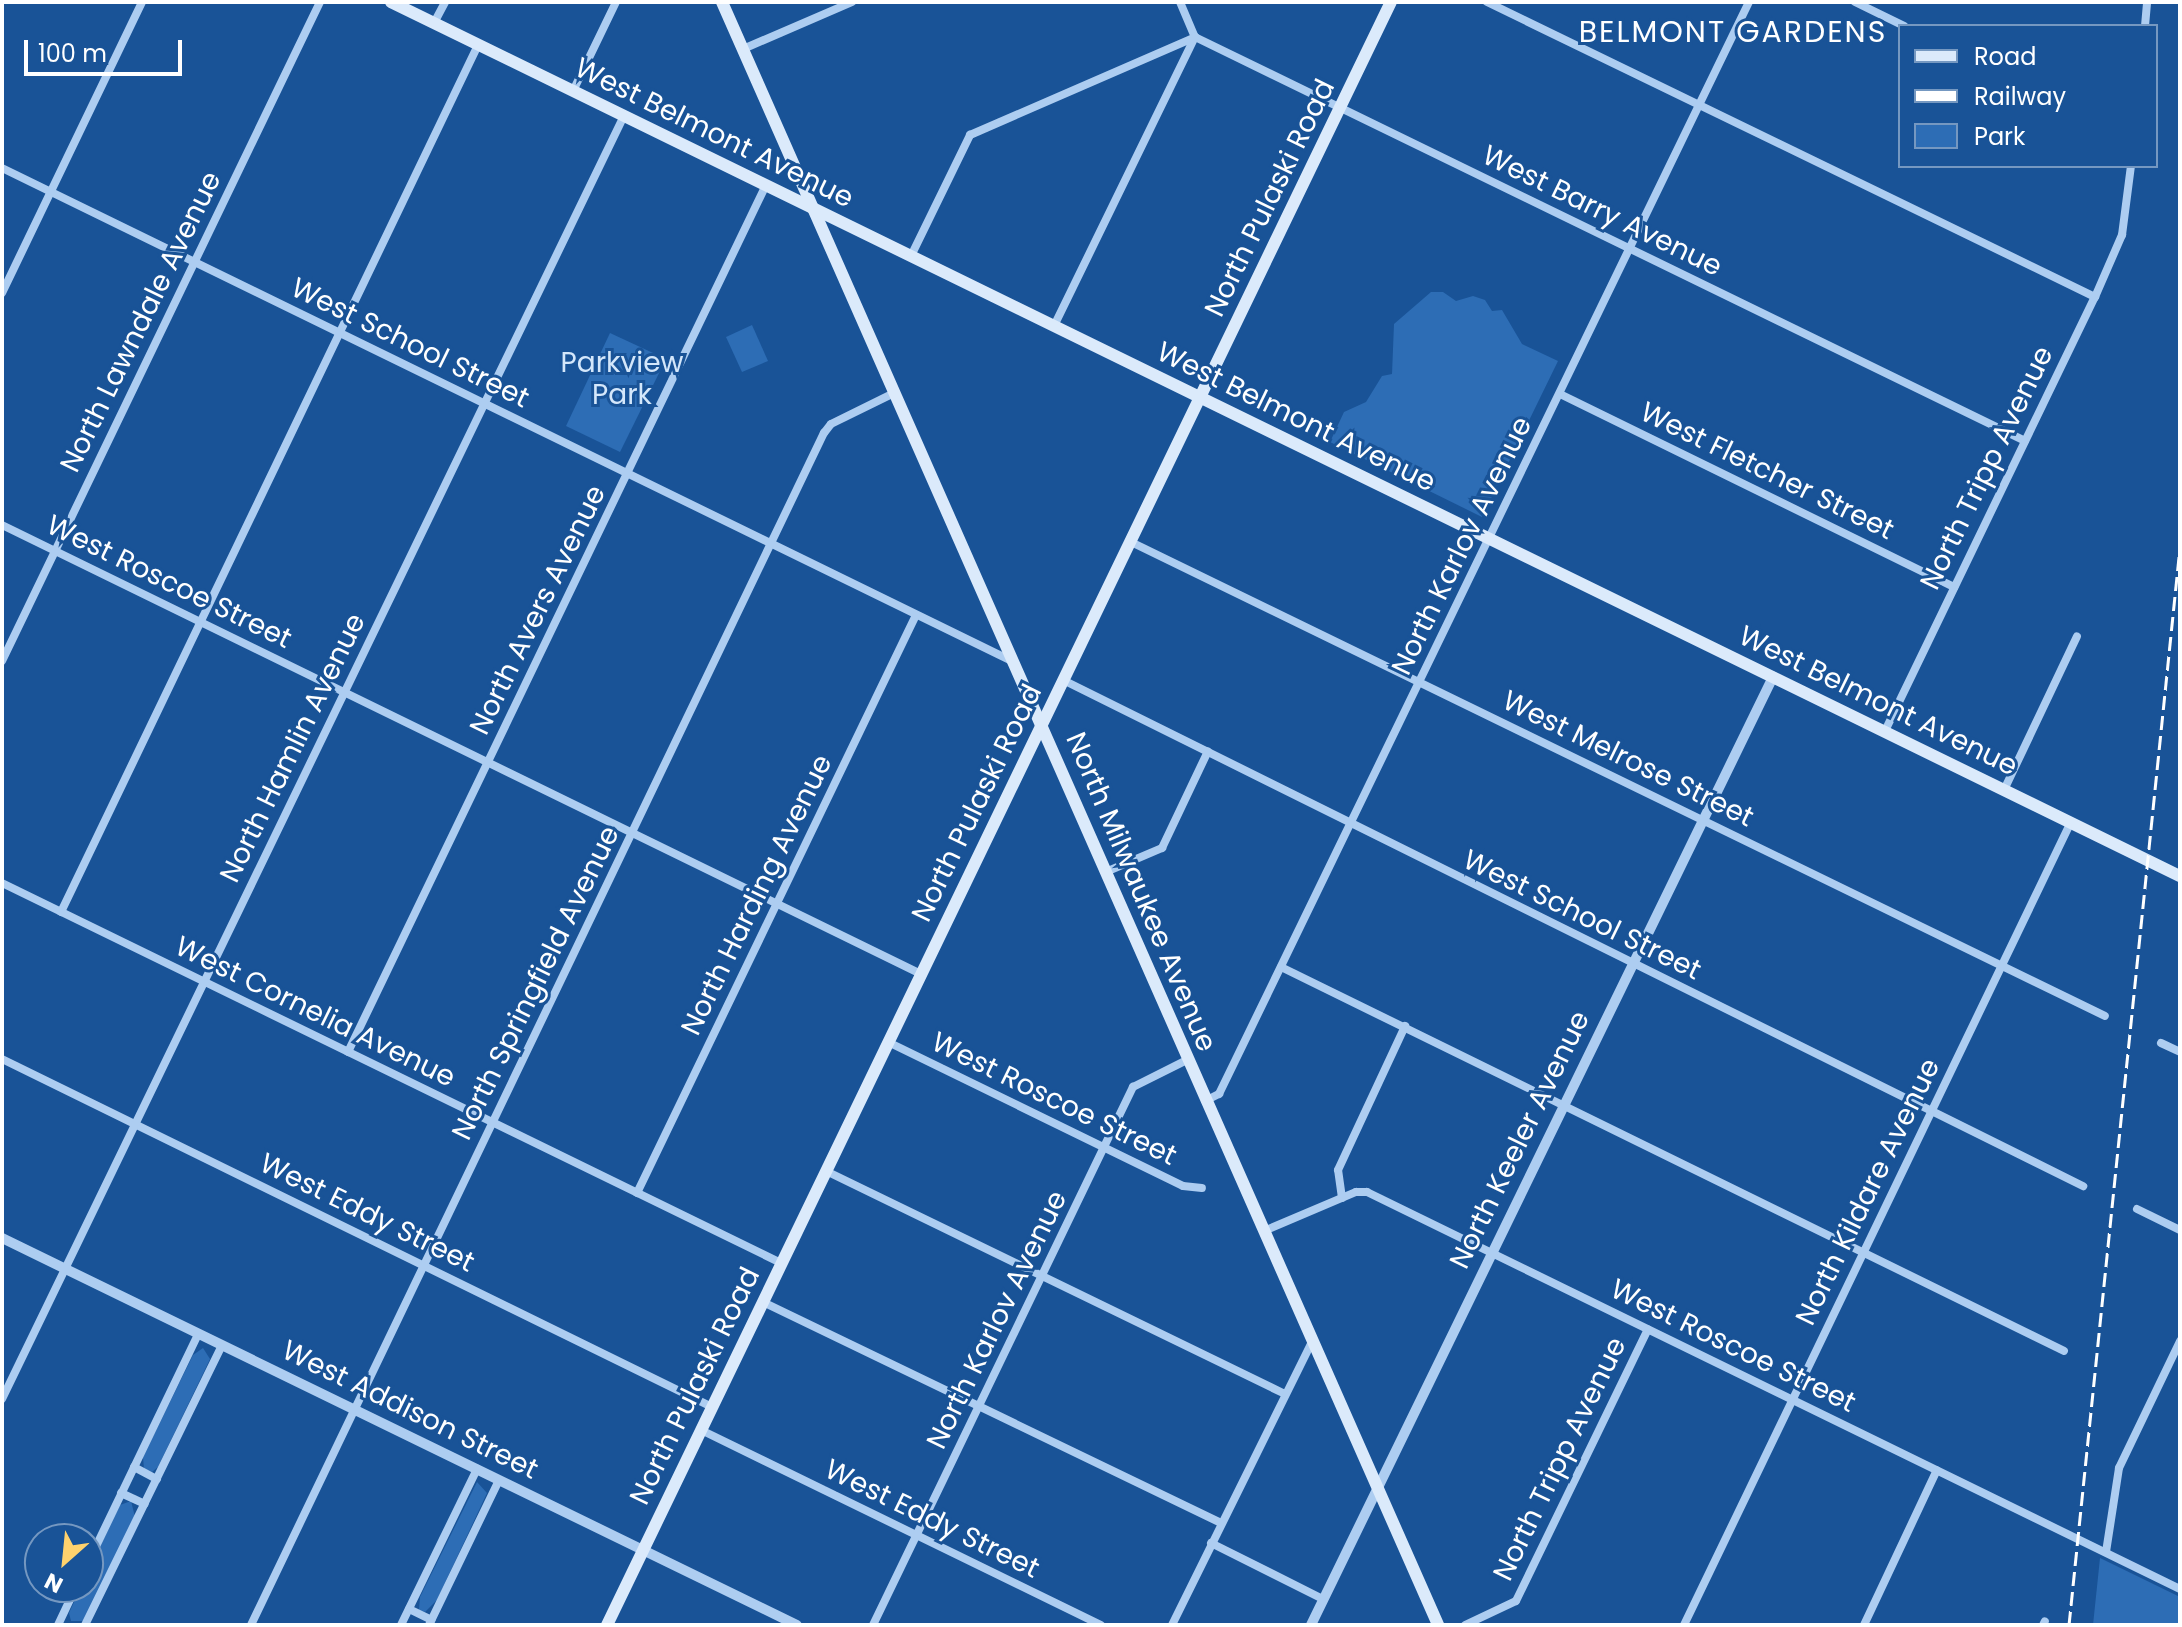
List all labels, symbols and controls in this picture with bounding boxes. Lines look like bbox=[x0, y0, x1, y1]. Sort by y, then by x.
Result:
district label: BELMONT GARDENS bbox=[1579, 14, 1887, 50]
scale bar bbox=[28, 24, 186, 74]
legend bbox=[1898, 24, 2158, 168]
text: 100 m bbox=[38, 37, 107, 70]
text: Road bbox=[1974, 40, 2036, 73]
street label: West Belmont Avenue bbox=[569, 51, 859, 215]
street label: North Pulaski Road bbox=[1198, 74, 1342, 322]
text: Railway bbox=[1974, 80, 2066, 113]
text: Park bbox=[1974, 120, 2025, 153]
street label: West Barry Avenue bbox=[1477, 138, 1727, 284]
street label: North Lawndale Avenue bbox=[54, 166, 228, 478]
street label: West School Street bbox=[286, 271, 534, 415]
street label: West Belmont Avenue bbox=[1151, 335, 1441, 499]
street label: North Tripp Avenue bbox=[1913, 341, 2061, 595]
park label: Parkview Park bbox=[561, 346, 683, 412]
street label: West Fletcher Street bbox=[1635, 395, 1899, 547]
street label: North Karlov Avenue bbox=[1385, 411, 1539, 681]
street label: North Avers Avenue bbox=[463, 480, 613, 740]
street label: West Roscoe Street bbox=[41, 508, 297, 656]
street label: North Hamlin Avenue bbox=[213, 608, 373, 888]
street label: West Belmont Avenue bbox=[1733, 619, 2023, 783]
street label: North Pulaski Road bbox=[905, 679, 1049, 927]
street label: West Melrose Street bbox=[1497, 684, 1759, 834]
street label: North Milwaukee Avenue bbox=[1059, 728, 1223, 1056]
street label: North Harding Avenue bbox=[674, 749, 840, 1041]
street label: North Springfield Avenue bbox=[445, 821, 627, 1145]
street label: West School Street bbox=[1458, 843, 1706, 987]
street label: West Cornelia Avenue bbox=[169, 929, 461, 1095]
street label: North Keeler Avenue bbox=[1443, 1006, 1597, 1274]
street label: West Roscoe Street bbox=[926, 1025, 1182, 1173]
street label: North Kildare Avenue bbox=[1789, 1053, 1947, 1331]
street label: West Eddy Street bbox=[254, 1147, 480, 1279]
street label: North Karlov Avenue bbox=[920, 1185, 1074, 1455]
street label: North Pulaski Road bbox=[623, 1262, 767, 1510]
street label: West Roscoe Street bbox=[1605, 1272, 1861, 1420]
street label: North Tripp Avenue bbox=[1486, 1332, 1634, 1586]
street label: West Addison Street bbox=[277, 1333, 543, 1487]
street label: West Eddy Street bbox=[819, 1453, 1045, 1585]
north arrow bbox=[24, 1523, 104, 1603]
text: N bbox=[39, 1565, 68, 1601]

